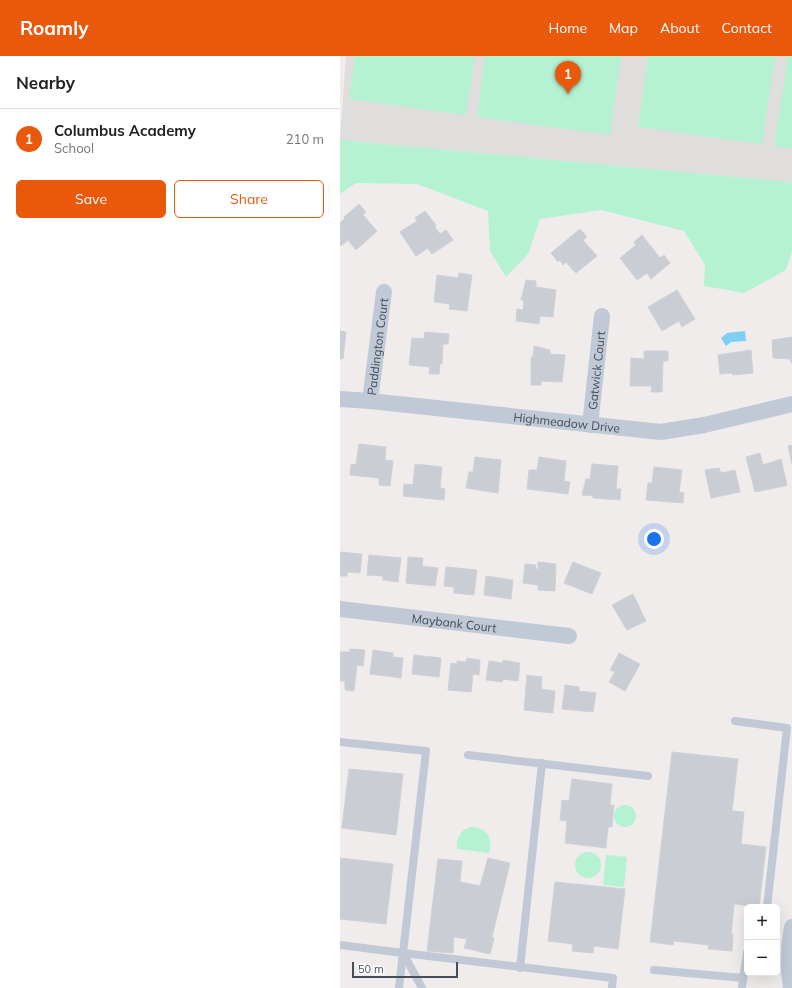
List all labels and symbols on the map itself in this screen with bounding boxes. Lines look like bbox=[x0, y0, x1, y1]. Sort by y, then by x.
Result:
pin: 1 bbox=[555, 61, 581, 94]
street label: Paddington Court bbox=[363, 297, 391, 396]
street label: Gatwick Court bbox=[584, 330, 608, 411]
street label: Highmeadow Drive bbox=[513, 409, 621, 435]
your location bbox=[644, 529, 664, 549]
street label: Maybank Court bbox=[411, 610, 497, 635]
scale bar bbox=[352, 960, 458, 979]

